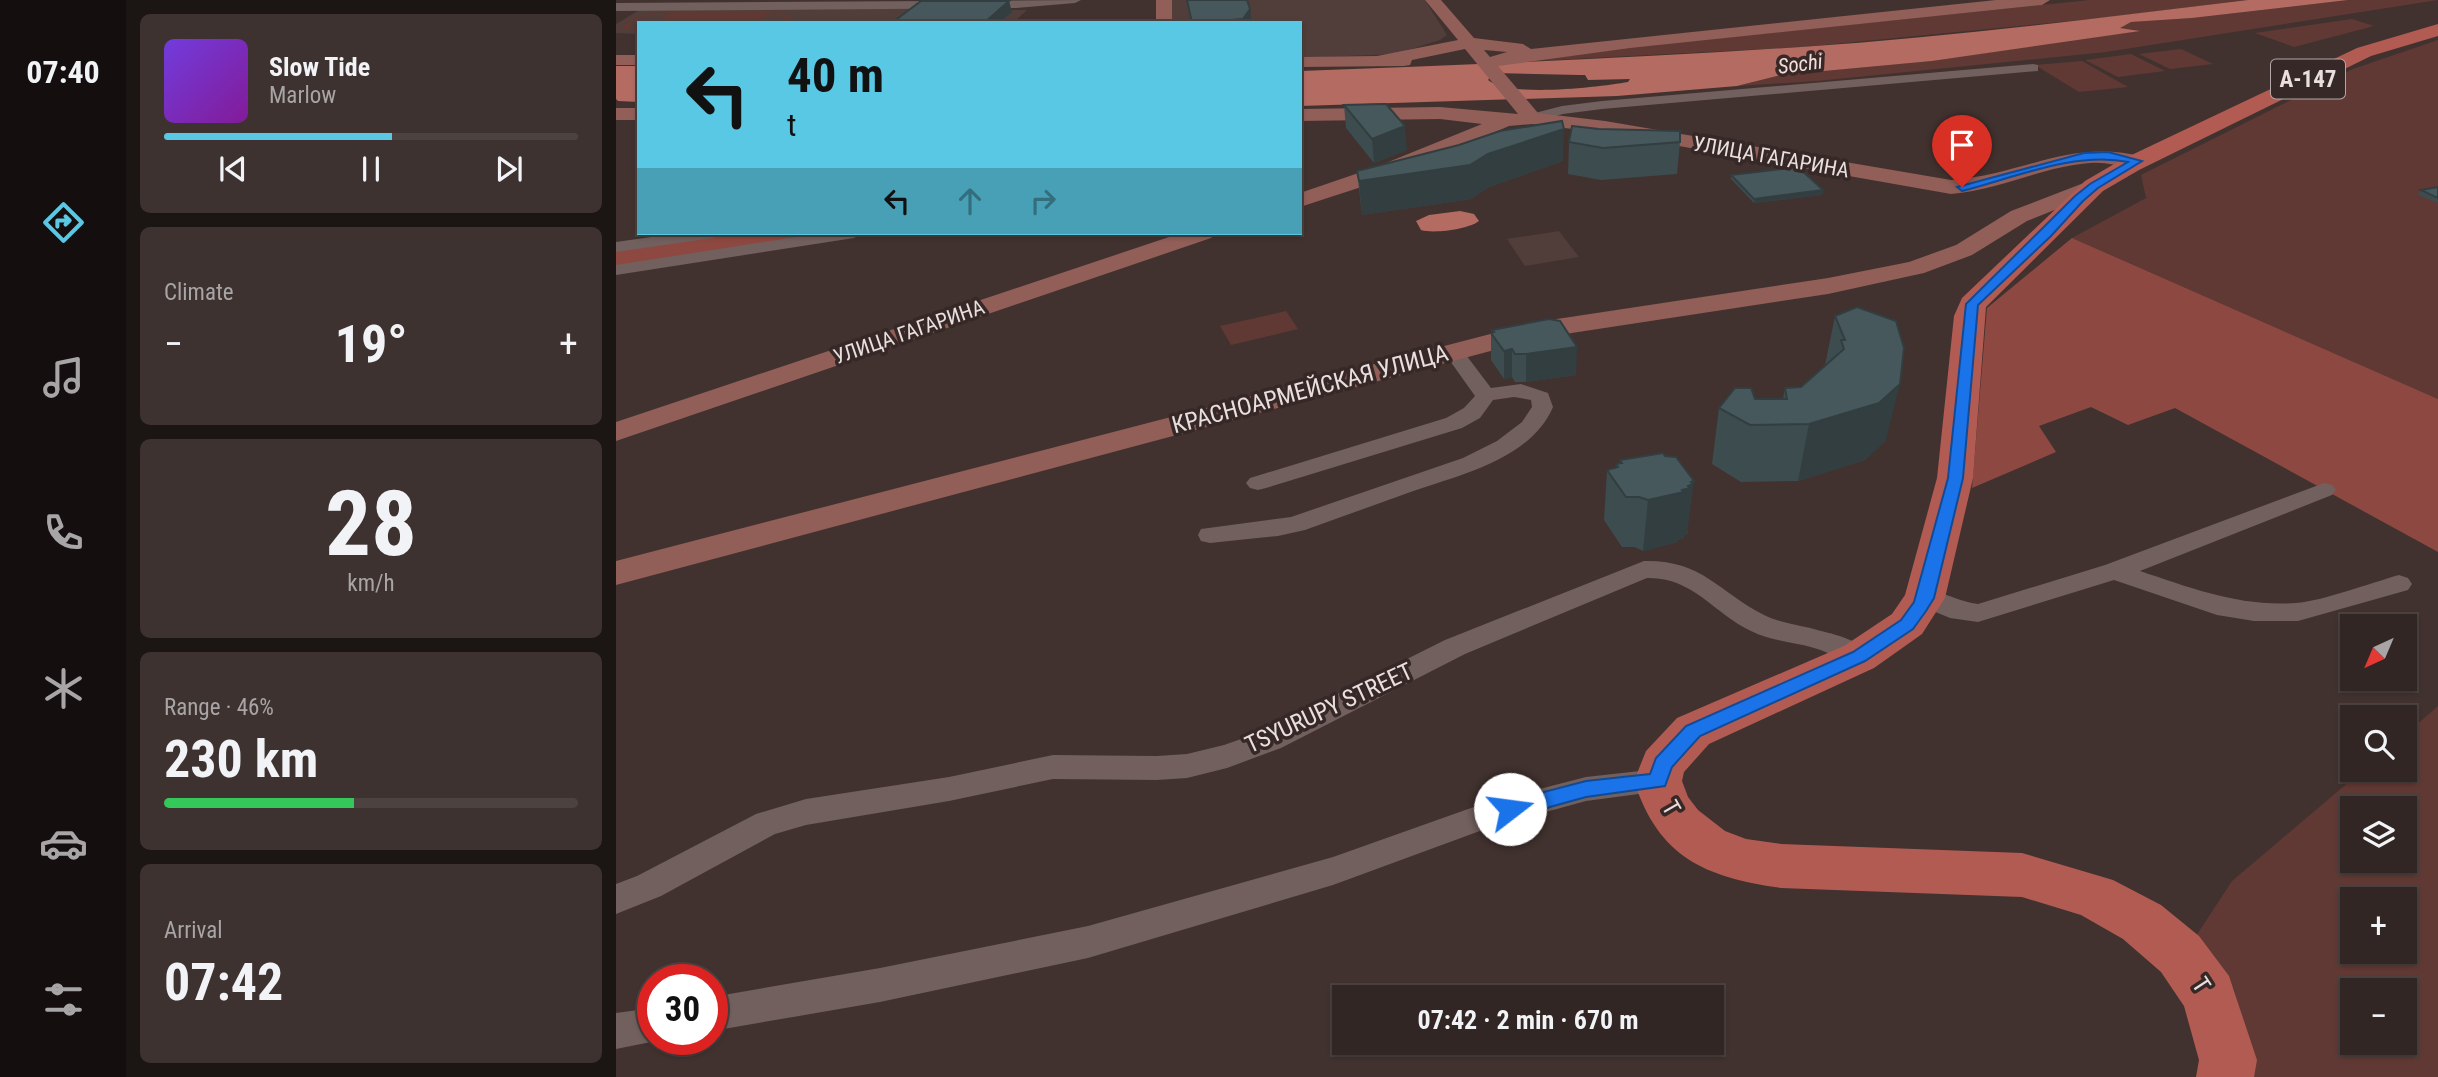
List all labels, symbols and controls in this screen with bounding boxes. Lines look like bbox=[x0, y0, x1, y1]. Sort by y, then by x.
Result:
text: 40 m bbox=[787, 47, 884, 104]
icon: left bbox=[672, 49, 763, 140]
water label: Sochi bbox=[1776, 49, 1824, 79]
text: Slow Tide bbox=[269, 52, 370, 82]
text: 07:40 bbox=[26, 53, 100, 91]
road number: А-147 bbox=[2271, 60, 2345, 99]
text: Marlow bbox=[269, 82, 336, 109]
text: t bbox=[787, 106, 796, 144]
pin bbox=[1932, 115, 1992, 187]
icon: arrive bbox=[1943, 126, 1981, 164]
street label: УЛИЦА ГАГАРИНА bbox=[1691, 131, 1851, 183]
icon: previous bbox=[214, 150, 252, 188]
icon: pause bbox=[352, 150, 390, 188]
icon: next bbox=[490, 150, 528, 188]
icon: left bbox=[878, 182, 916, 220]
icon: ahead bbox=[951, 182, 989, 220]
icon: right bbox=[1024, 182, 1062, 220]
icon: directions bbox=[39, 198, 88, 247]
text: Climate bbox=[164, 279, 234, 306]
street label: УЛИЦА ГАГАРИНА bbox=[830, 295, 988, 369]
text: 19° bbox=[335, 314, 407, 375]
text: − bbox=[164, 322, 183, 366]
text: + bbox=[559, 322, 578, 366]
street label: КРАСНОАРМЕЙСКАЯ УЛИЦА bbox=[1169, 339, 1451, 439]
icon: music bbox=[39, 353, 88, 402]
text: 28 bbox=[325, 471, 417, 577]
icon: phone bbox=[39, 508, 88, 557]
text: km/h bbox=[347, 570, 395, 597]
north arrow bbox=[2340, 614, 2417, 691]
map controls bbox=[2340, 614, 2417, 1055]
street label: TSYURUPY STREET bbox=[1241, 657, 1417, 759]
icon: climate bbox=[39, 664, 88, 713]
text: Range · 46% bbox=[164, 694, 274, 721]
button: search bbox=[2340, 705, 2417, 782]
text: 230 km bbox=[164, 729, 318, 790]
position arrow bbox=[1473, 772, 1547, 846]
street label: T bbox=[1656, 796, 1686, 820]
button: layers bbox=[2340, 796, 2417, 873]
icon: car bbox=[39, 819, 88, 868]
button: + bbox=[2340, 887, 2417, 964]
text: Arrival bbox=[164, 917, 223, 944]
text: 07:42 bbox=[164, 952, 283, 1013]
speed limit sign: 30 bbox=[637, 964, 728, 1055]
street label: T bbox=[2186, 972, 2216, 998]
icon: filters bbox=[39, 975, 88, 1024]
button: − bbox=[2340, 978, 2417, 1055]
text: 07:42 · 2 min · 670 m bbox=[1418, 1005, 1638, 1035]

